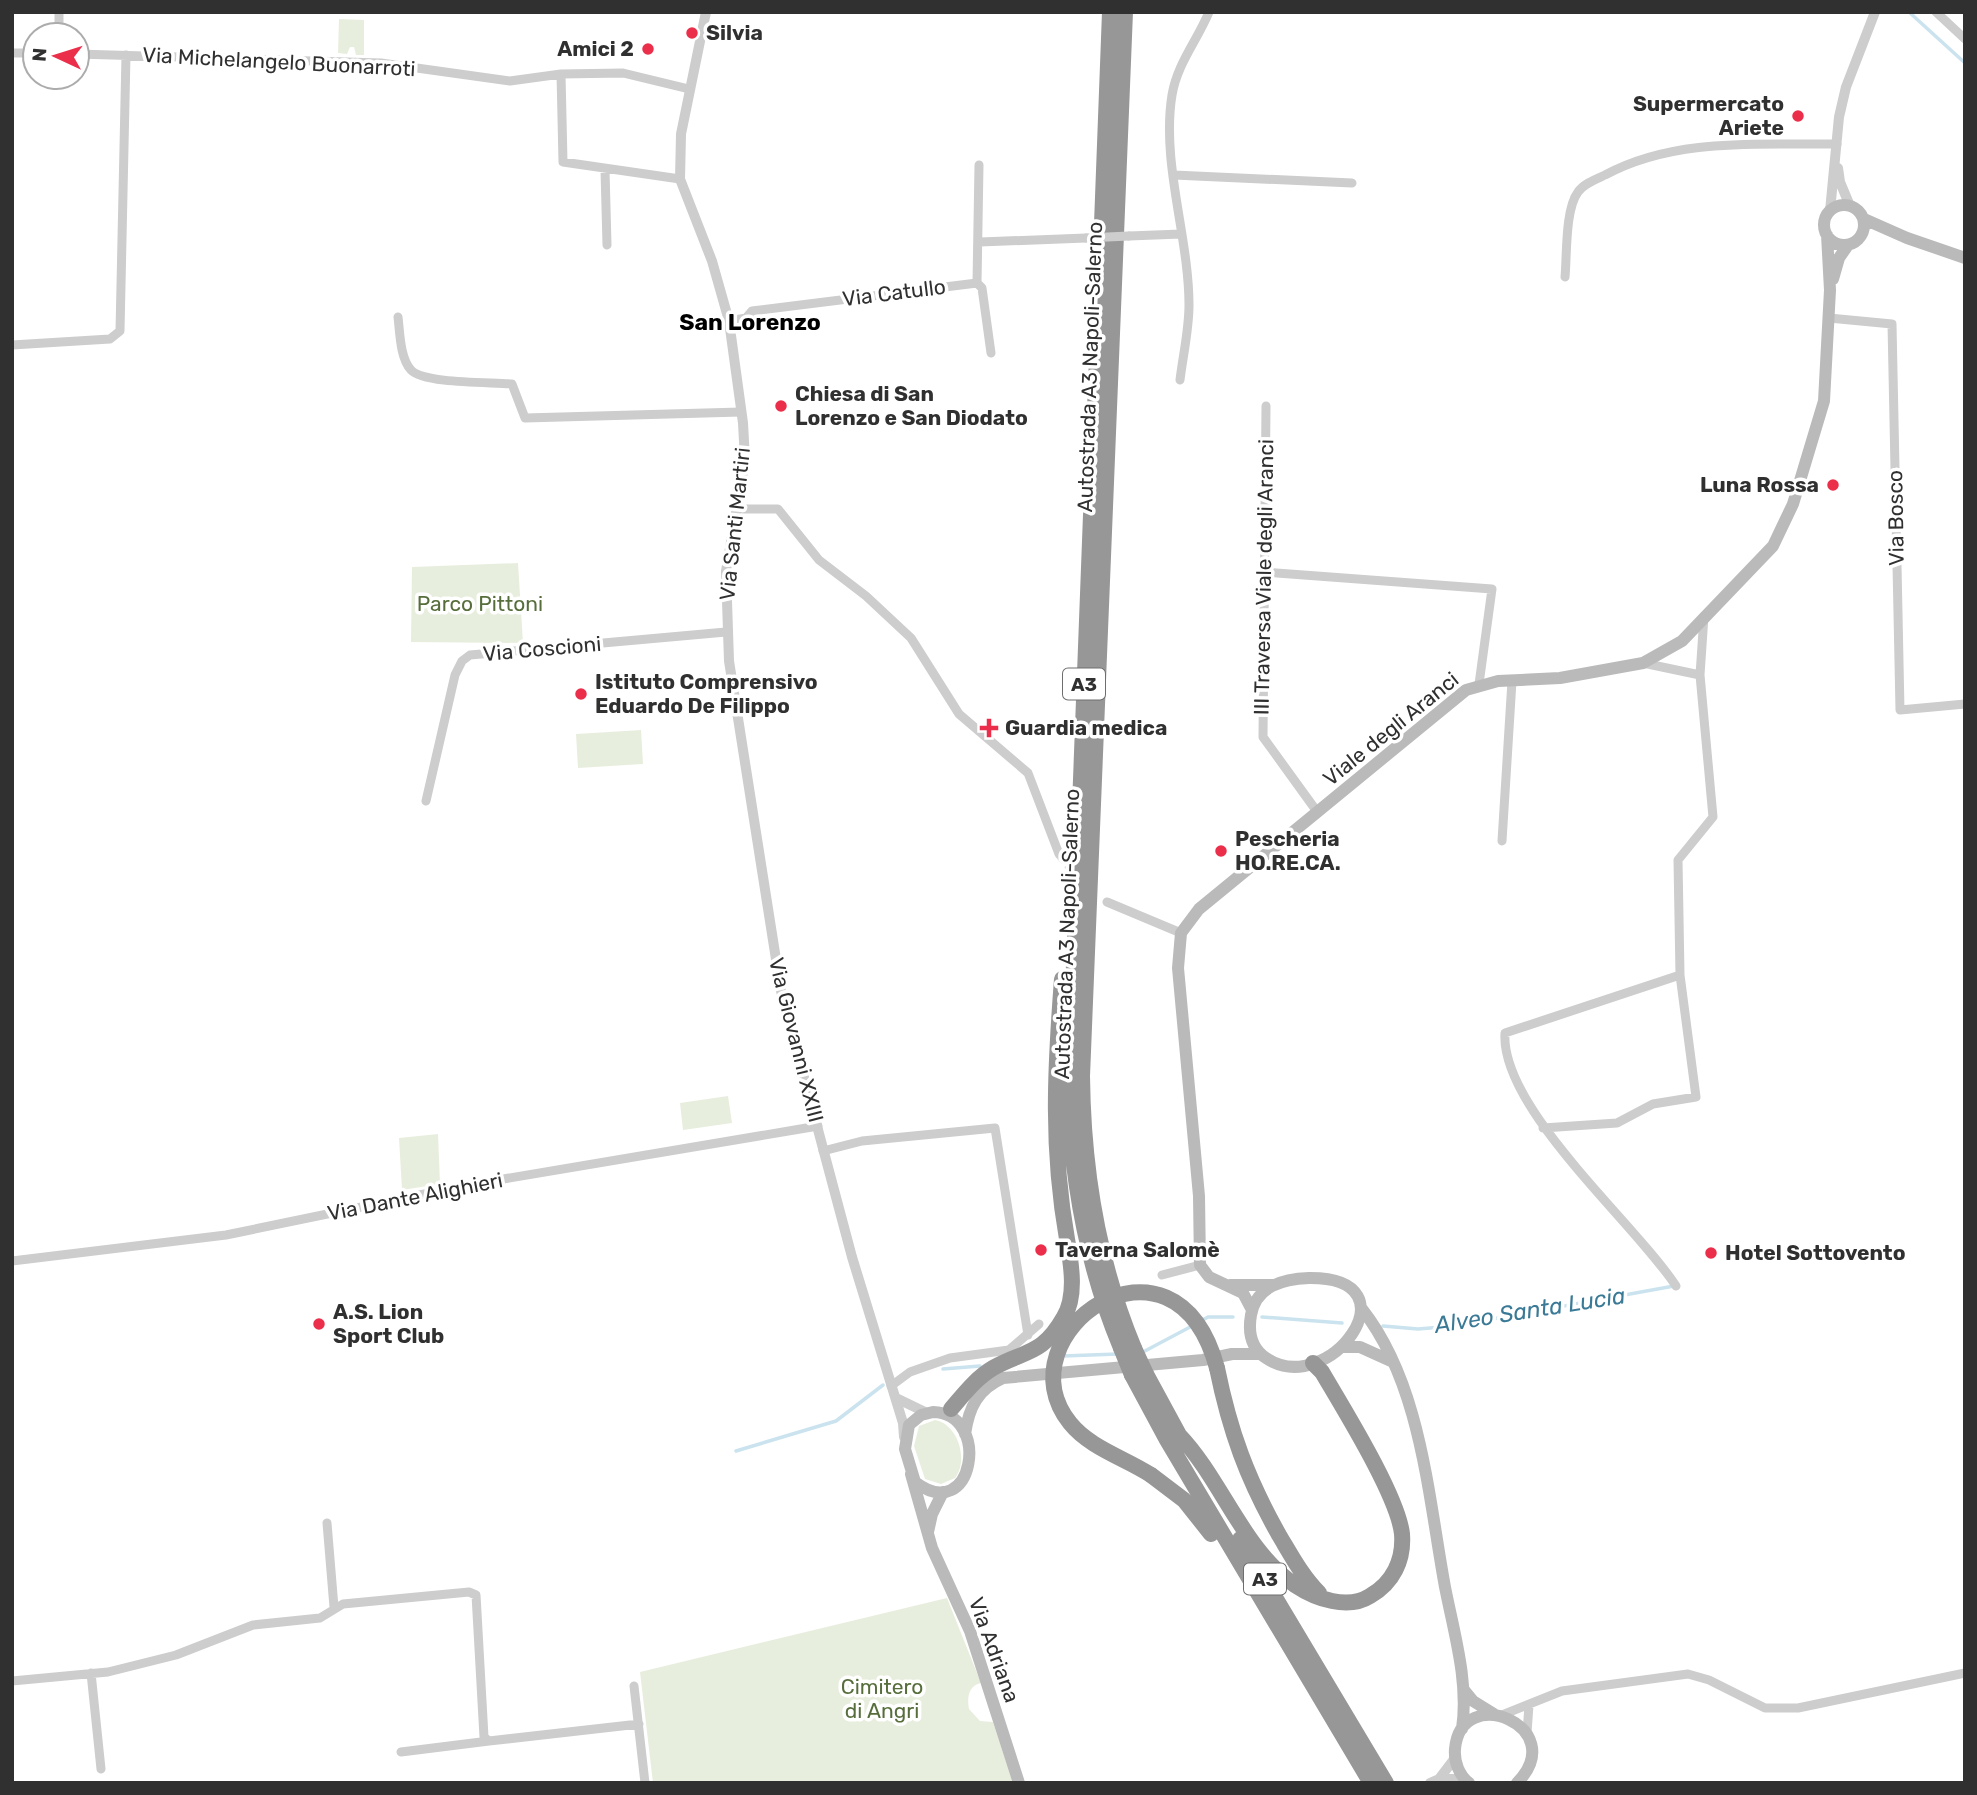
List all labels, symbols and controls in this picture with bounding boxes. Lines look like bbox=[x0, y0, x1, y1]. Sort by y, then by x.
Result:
place label: Silvia bbox=[706, 20, 763, 45]
north arrow bbox=[21, 21, 91, 91]
marker: Silvia bbox=[684, 25, 700, 41]
place label: Amici 2 bbox=[557, 36, 634, 61]
marker: Amici 2 bbox=[640, 41, 656, 57]
street label: Via Michelangelo Buonarroti bbox=[142, 42, 416, 81]
text: N bbox=[28, 47, 51, 62]
place label: Supermercato Ariete bbox=[1633, 91, 1784, 140]
marker: Supermercato Ariete bbox=[1790, 108, 1806, 124]
street label: Autostrada A3 Napoli-Salerno bbox=[1072, 221, 1107, 513]
street label: Via Catullo bbox=[841, 274, 947, 311]
district label: San Lorenzo bbox=[679, 308, 821, 336]
place label: Chiesa di San Lorenzo e San Diodato bbox=[795, 381, 1028, 430]
marker: Chiesa di San Lorenzo e San Diodato bbox=[773, 398, 789, 414]
street label: III Traversa Viale degli Aranci bbox=[1249, 439, 1278, 715]
street label: Via Santi Martiri bbox=[714, 446, 755, 602]
street label: Via Bosco bbox=[1882, 470, 1909, 566]
place label: Luna Rossa bbox=[1700, 472, 1819, 497]
marker: Luna Rossa bbox=[1825, 477, 1841, 493]
park label: Parco Pittoni bbox=[417, 591, 543, 616]
street label: Via Coscioni bbox=[482, 631, 602, 666]
street label: Viale degli Aranci bbox=[1318, 666, 1463, 791]
road number: A3 bbox=[1063, 668, 1105, 699]
place label: Istituto Comprensivo Eduardo De Filippo bbox=[595, 669, 818, 718]
marker: Istituto Comprensivo Eduardo De Filippo bbox=[573, 686, 589, 702]
place label: Guardia medica bbox=[1005, 715, 1167, 740]
marker: Guardia medica bbox=[979, 718, 999, 738]
street label: Autostrada A3 Napoli-Salerno bbox=[1049, 788, 1084, 1080]
place label: Pescheria HO.RE.CA. bbox=[1235, 826, 1341, 875]
marker: Pescheria HO.RE.CA. bbox=[1213, 843, 1229, 859]
street label: Via Giovanni XXIII bbox=[764, 955, 829, 1125]
street label: Via Dante Alighieri bbox=[325, 1167, 505, 1226]
place label: Taverna Salomè bbox=[1055, 1237, 1220, 1262]
place label: Hotel Sottovento bbox=[1725, 1240, 1906, 1265]
marker: Taverna Salomè bbox=[1033, 1242, 1049, 1258]
marker: Hotel Sottovento bbox=[1703, 1245, 1719, 1261]
water label: Alveo Santa Lucia bbox=[1432, 1281, 1627, 1339]
place label: A.S. Lion Sport Club bbox=[333, 1299, 444, 1348]
marker: A.S. Lion Sport Club bbox=[311, 1316, 327, 1332]
road number: A3 bbox=[1244, 1564, 1286, 1595]
street label: Via Adriana bbox=[964, 1594, 1025, 1706]
park label: Cimitero di Angri bbox=[841, 1674, 923, 1723]

